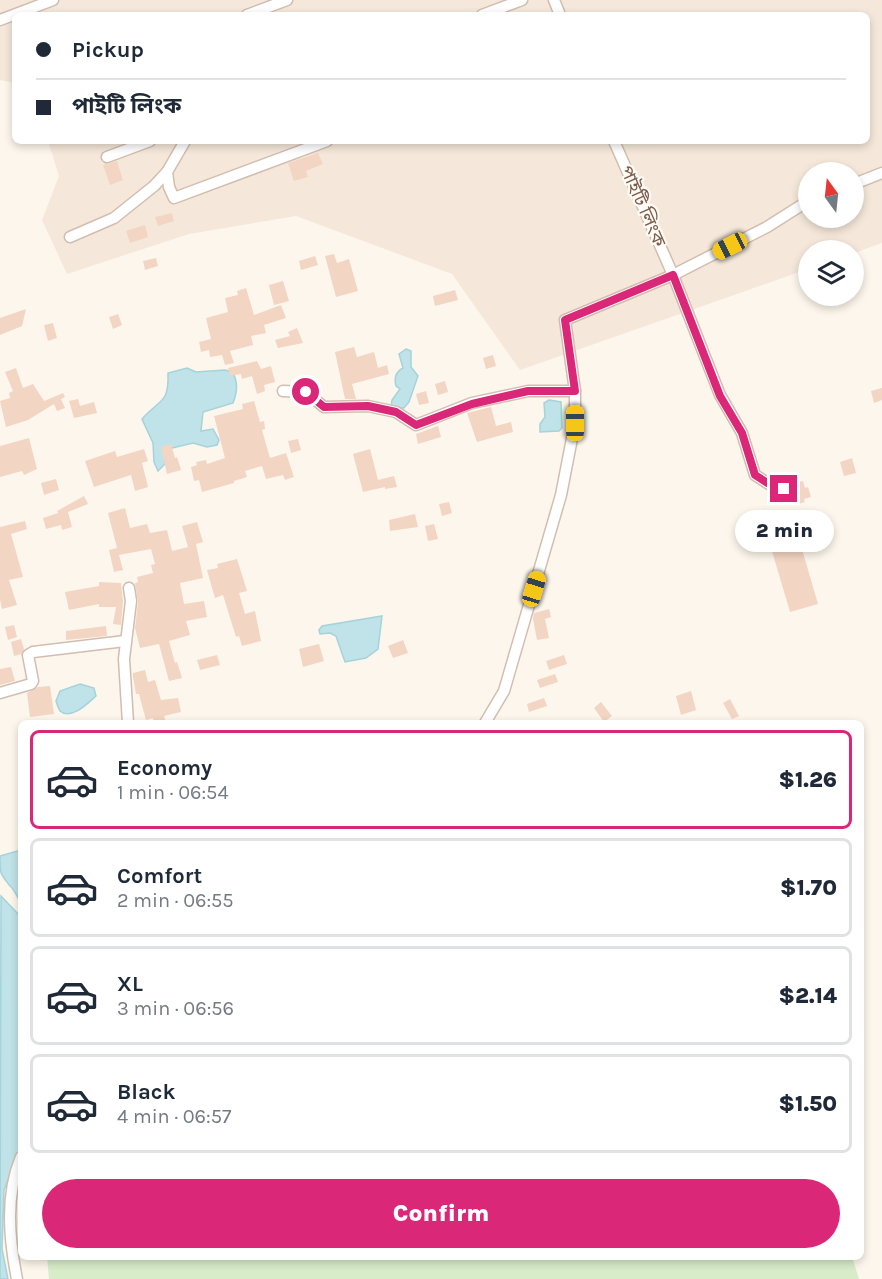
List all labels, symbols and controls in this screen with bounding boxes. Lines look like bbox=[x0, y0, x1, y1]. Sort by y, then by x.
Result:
text: Pickup bbox=[72, 37, 144, 63]
text: পাইটি লিংক bbox=[72, 93, 181, 119]
street label: পাইটি লিংক bbox=[615, 162, 671, 250]
north arrow bbox=[798, 162, 864, 228]
map controls bbox=[798, 162, 864, 306]
car bbox=[710, 230, 750, 262]
button: layers bbox=[798, 240, 864, 306]
route start bbox=[292, 378, 319, 405]
car bbox=[566, 405, 584, 441]
route end bbox=[770, 475, 797, 502]
callout: 2 min bbox=[734, 510, 834, 552]
text: 2 min bbox=[756, 519, 813, 542]
car bbox=[520, 569, 548, 609]
icon: car bbox=[45, 753, 99, 807]
text: Economy bbox=[117, 755, 212, 781]
text: $1.26 bbox=[778, 767, 837, 793]
text: 1 min · 06:54 bbox=[117, 781, 229, 804]
icon: car bbox=[45, 861, 99, 915]
text: Comfort bbox=[117, 863, 202, 889]
text: $1.70 bbox=[780, 875, 837, 901]
text: 2 min · 06:55 bbox=[117, 889, 234, 912]
icon: car bbox=[45, 969, 99, 1023]
text: XL bbox=[117, 971, 143, 997]
text: $2.14 bbox=[779, 983, 837, 1009]
text: 3 min · 06:56 bbox=[117, 997, 234, 1020]
icon: car bbox=[45, 1077, 99, 1131]
text: Black bbox=[117, 1079, 176, 1105]
text: $1.50 bbox=[778, 1091, 837, 1117]
text: 4 min · 06:57 bbox=[117, 1105, 231, 1128]
button: Confirm bbox=[42, 1179, 840, 1248]

